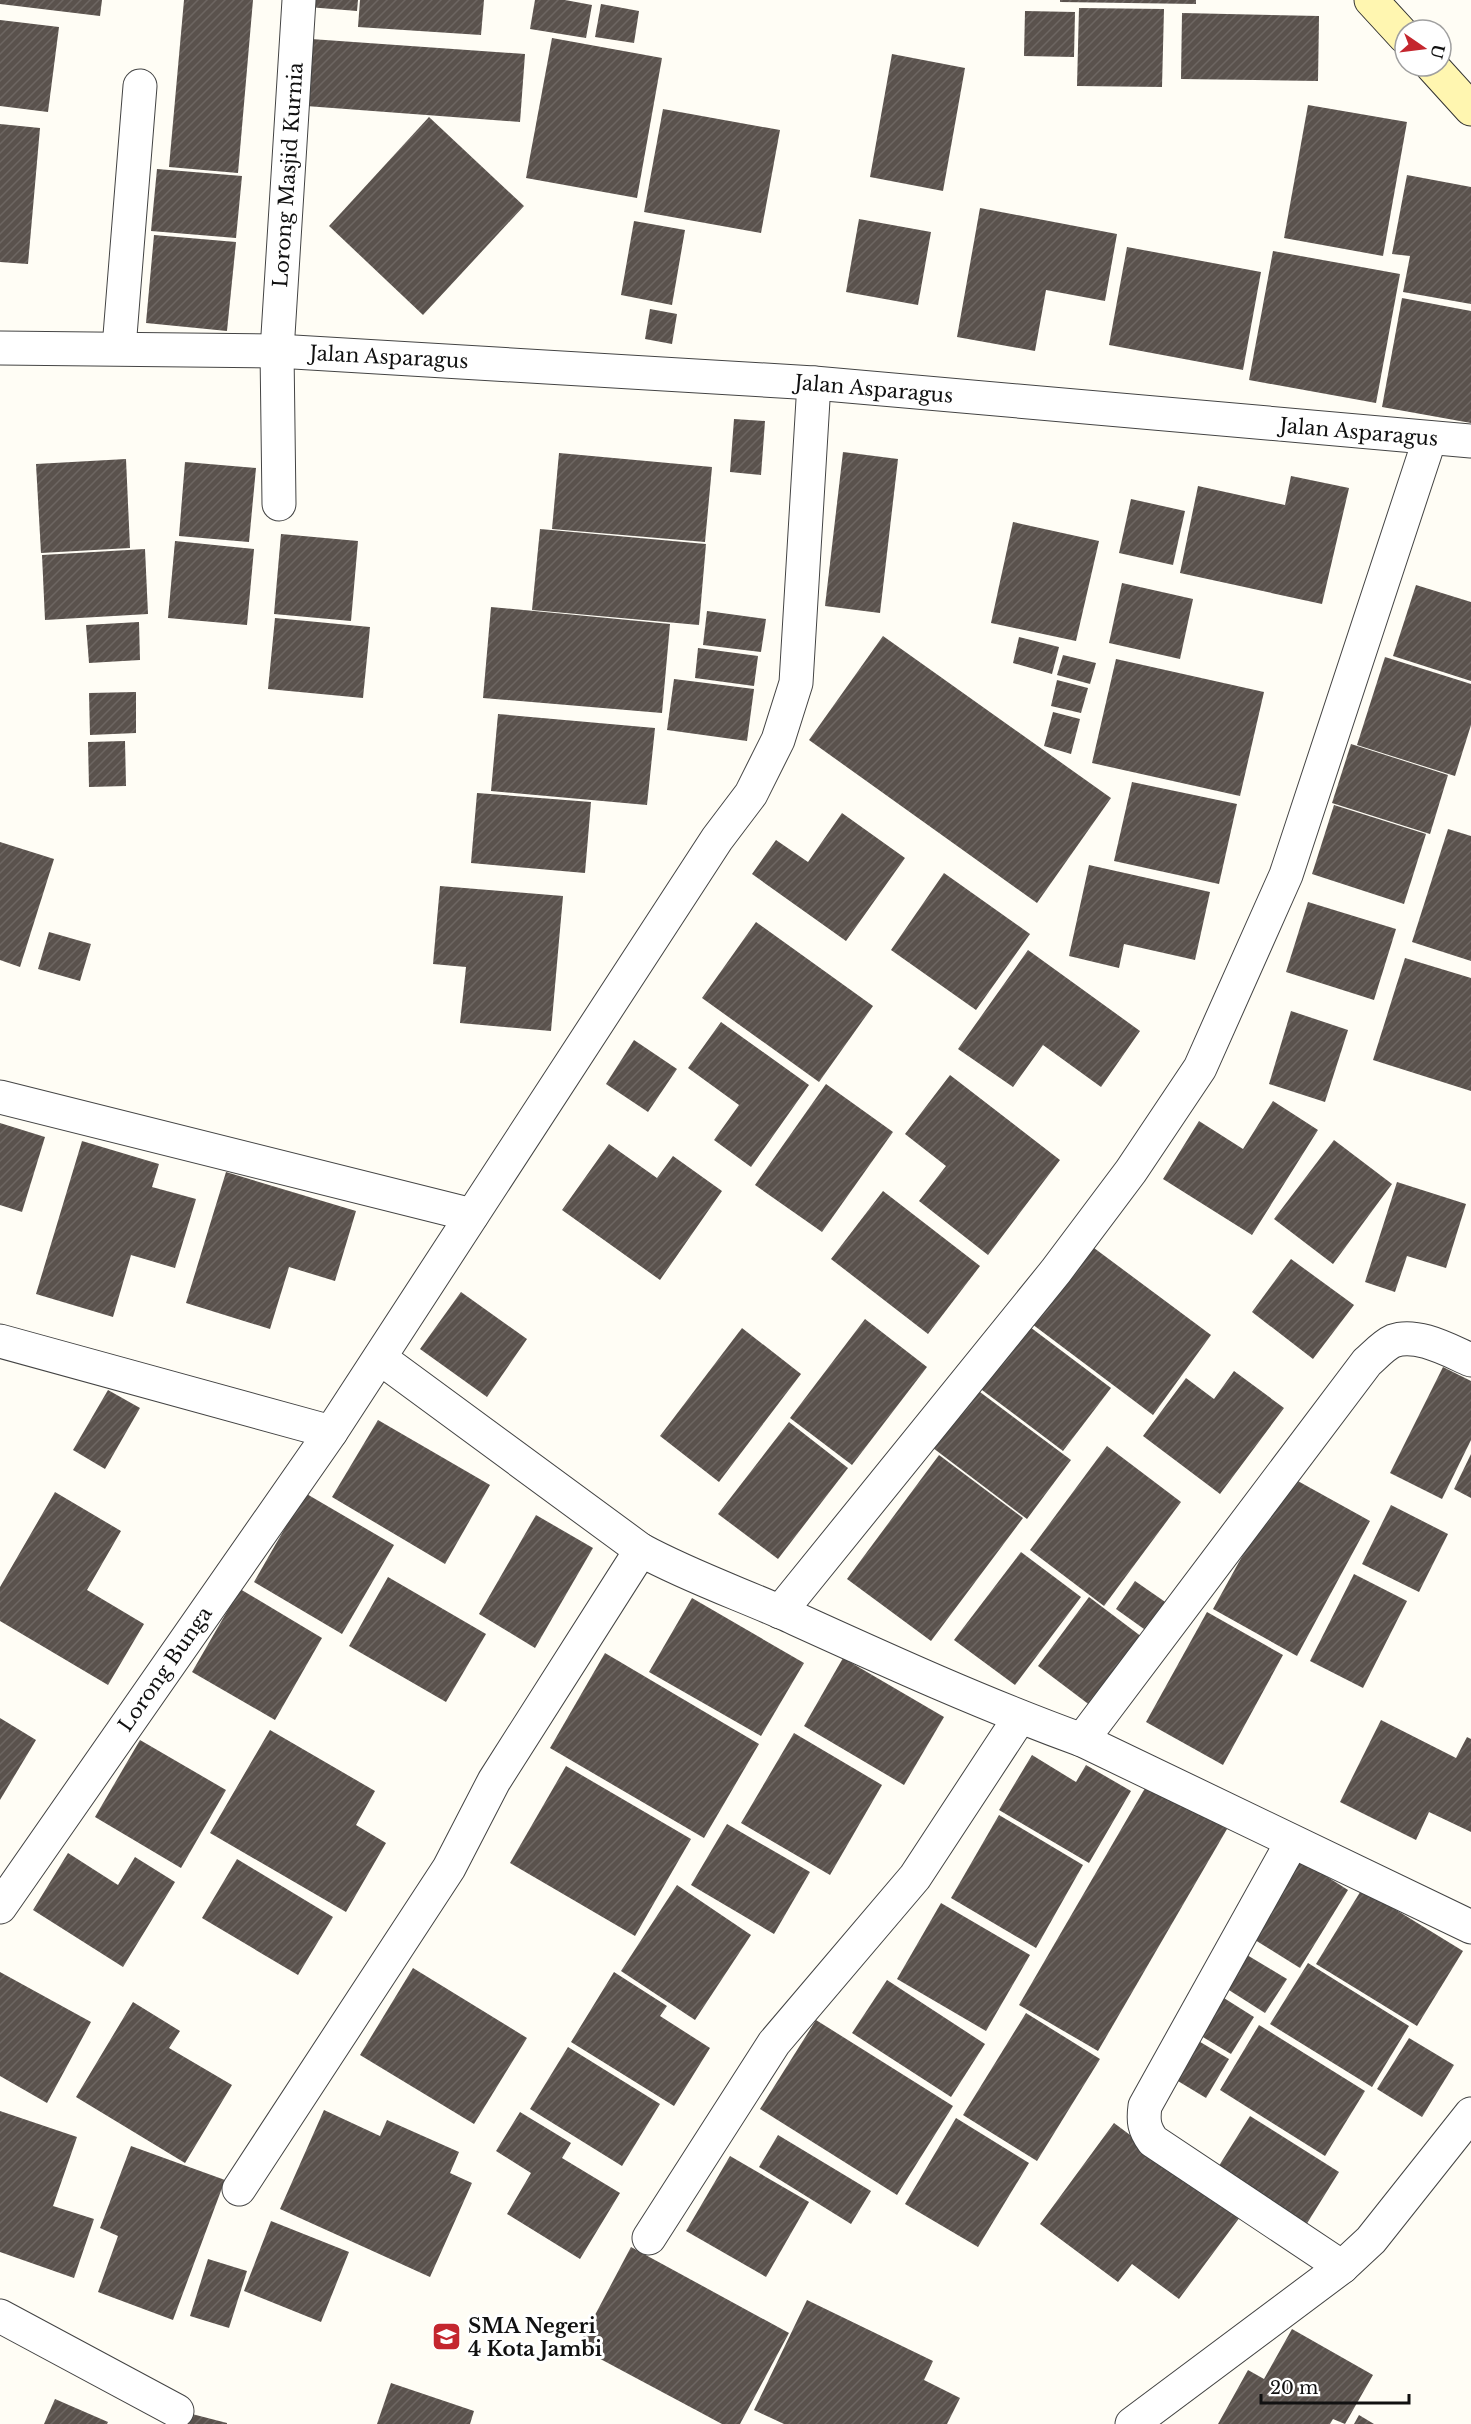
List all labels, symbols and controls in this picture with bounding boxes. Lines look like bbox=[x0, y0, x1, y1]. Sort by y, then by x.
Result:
north arrow bbox=[1393, 18, 1453, 78]
text: U bbox=[1426, 42, 1449, 61]
street label: Lorong Masjid Kurnia bbox=[268, 61, 308, 288]
street label: Jalan Asparagus bbox=[306, 341, 469, 373]
street label: Jalan Asparagus bbox=[791, 370, 954, 408]
street label: Jalan Asparagus bbox=[1276, 413, 1439, 451]
street label: Lorong Bunga bbox=[113, 1601, 217, 1736]
place label: SMA Negeri 4 Kota Jambi bbox=[468, 2314, 602, 2361]
school or university icon: SMA Negeri 4 Kota Jambi bbox=[431, 2321, 463, 2353]
scale bar bbox=[1261, 2367, 1410, 2405]
text: 20 m bbox=[1270, 2377, 1318, 2399]

